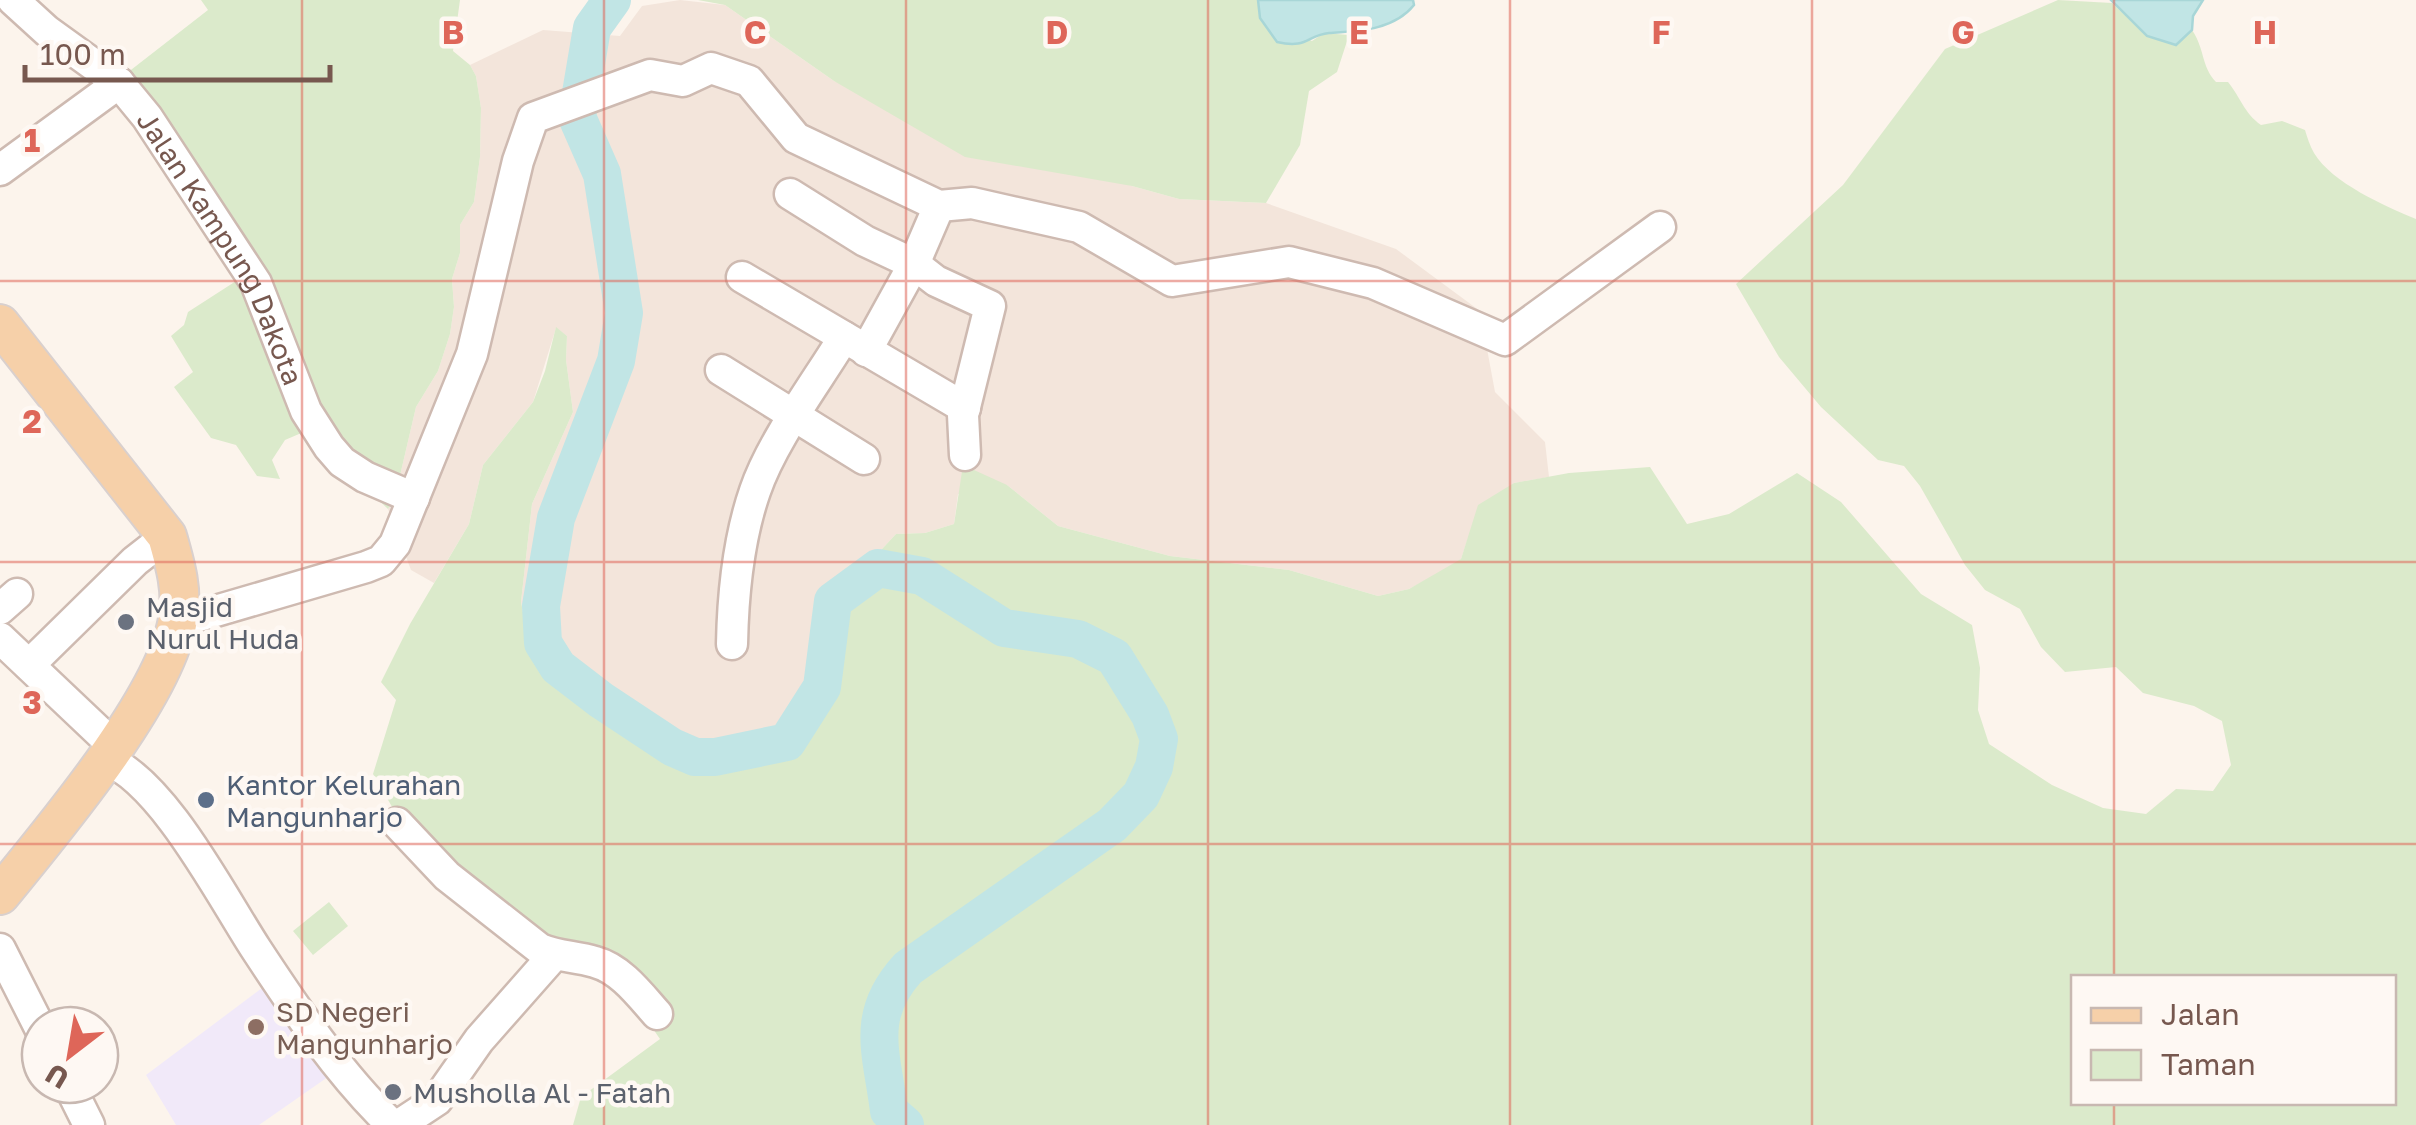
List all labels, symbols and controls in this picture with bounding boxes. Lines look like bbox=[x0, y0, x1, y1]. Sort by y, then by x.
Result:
text: B bbox=[442, 13, 464, 51]
text: C bbox=[744, 13, 766, 51]
text: D bbox=[1046, 13, 1068, 51]
text: E bbox=[1349, 13, 1369, 51]
text: F bbox=[1651, 13, 1671, 51]
text: G bbox=[1951, 13, 1975, 51]
text: H bbox=[2253, 13, 2277, 51]
scale bar bbox=[25, 20, 330, 82]
text: 100 m bbox=[40, 36, 126, 72]
street label: Jalan Kampung Dakota bbox=[131, 105, 311, 389]
text: 1 bbox=[24, 121, 40, 159]
text: 2 bbox=[22, 402, 42, 440]
place label: Masjid Nurul Huda bbox=[146, 590, 299, 655]
marker: Masjid Nurul Huda bbox=[115, 611, 137, 633]
text: 3 bbox=[22, 683, 42, 721]
place label: Kantor Kelurahan Mangunharjo bbox=[226, 768, 461, 833]
marker: Kantor Kelurahan Mangunharjo bbox=[195, 789, 217, 811]
legend bbox=[2071, 975, 2396, 1105]
place label: SD Negeri Mangunharjo bbox=[276, 995, 453, 1060]
text: Jalan bbox=[2161, 996, 2240, 1032]
north arrow bbox=[20, 1005, 120, 1105]
marker: SD Negeri Mangunharjo bbox=[245, 1016, 267, 1038]
text: Taman bbox=[2161, 1046, 2256, 1082]
text: U bbox=[40, 1057, 74, 1096]
place label: Musholla Al - Fatah bbox=[413, 1076, 671, 1109]
marker: Musholla Al - Fatah bbox=[382, 1081, 404, 1103]

